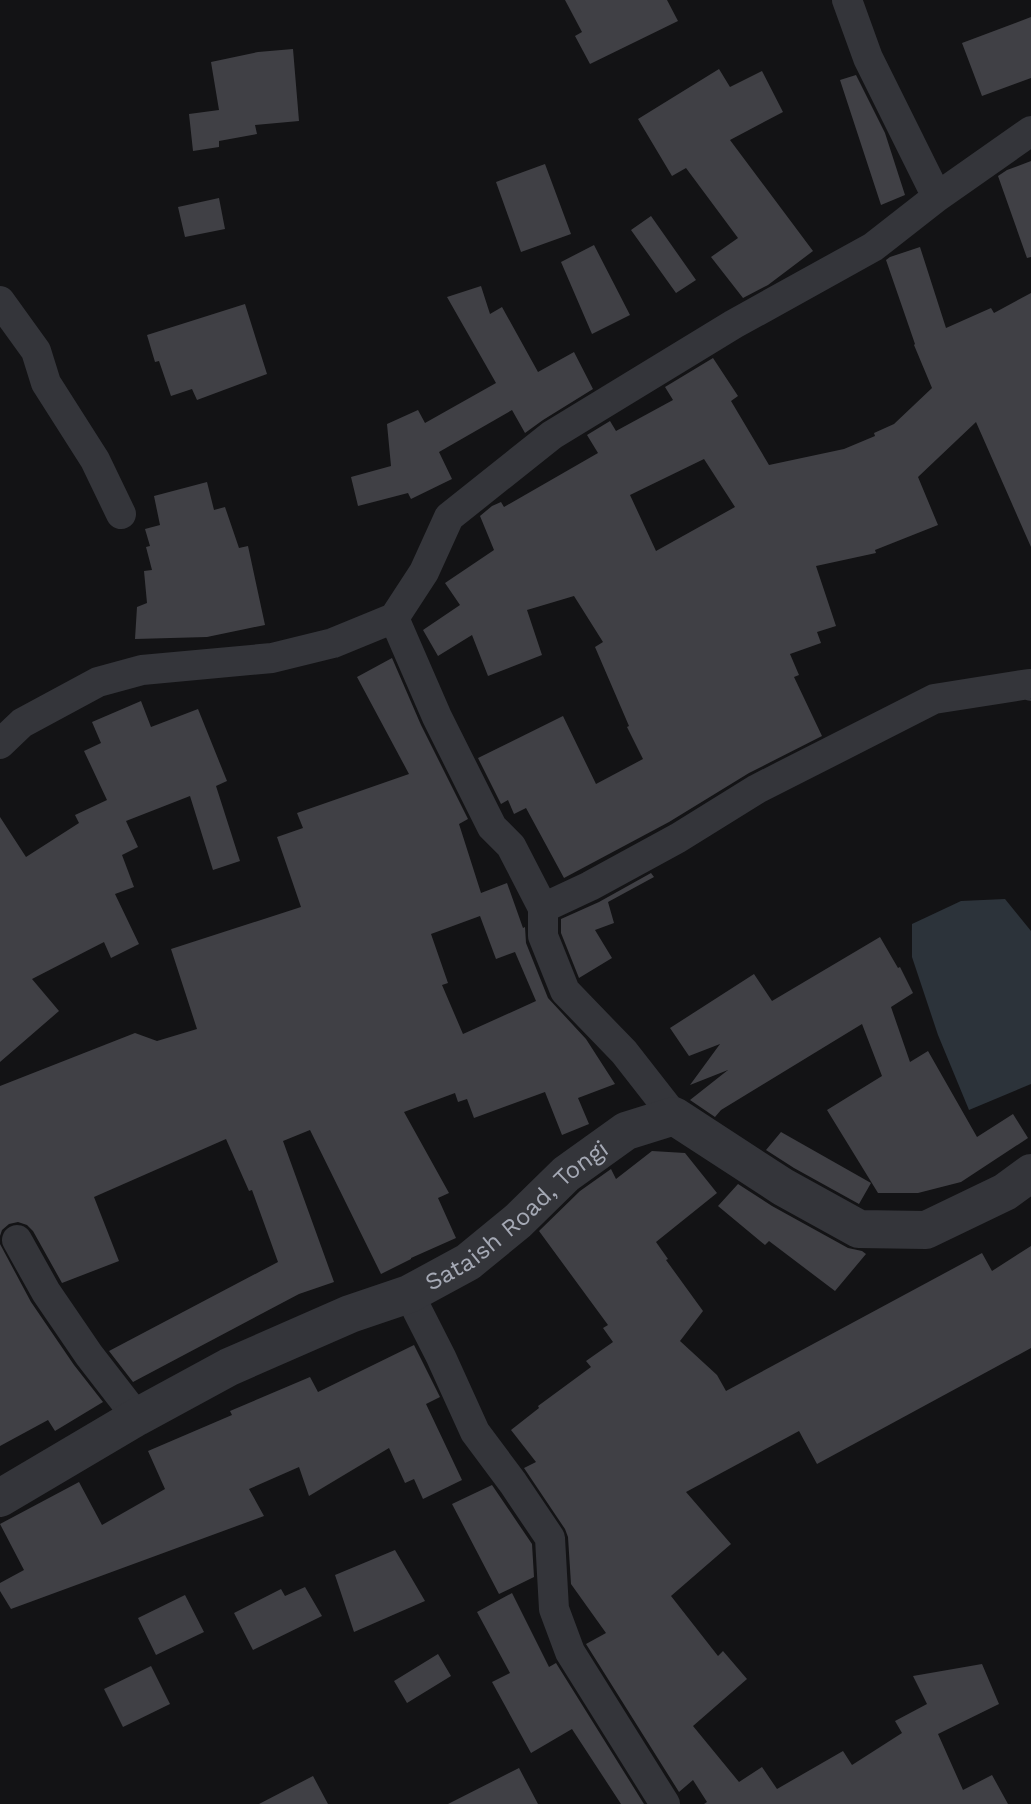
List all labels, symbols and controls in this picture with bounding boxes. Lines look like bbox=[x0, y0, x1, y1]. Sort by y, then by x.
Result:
street label: Sataish Road, Tongi bbox=[420, 1135, 613, 1297]

